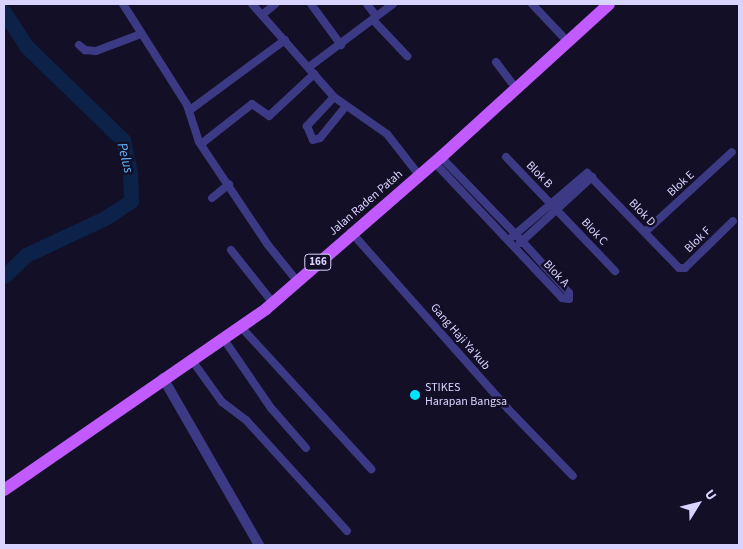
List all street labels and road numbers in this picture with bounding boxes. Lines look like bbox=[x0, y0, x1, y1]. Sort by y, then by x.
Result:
street label: Blok B bbox=[523, 158, 555, 192]
street label: Jalan Raden Patah bbox=[326, 167, 406, 239]
street label: Blok E bbox=[665, 168, 697, 200]
street label: Blok D bbox=[626, 196, 658, 230]
street label: Blok C bbox=[578, 215, 610, 249]
street label: Blok F bbox=[682, 224, 714, 256]
road number: 166 bbox=[304, 253, 332, 270]
street label: Blok A bbox=[540, 258, 572, 290]
street label: Gang Haji Ya'kub bbox=[427, 301, 493, 373]

